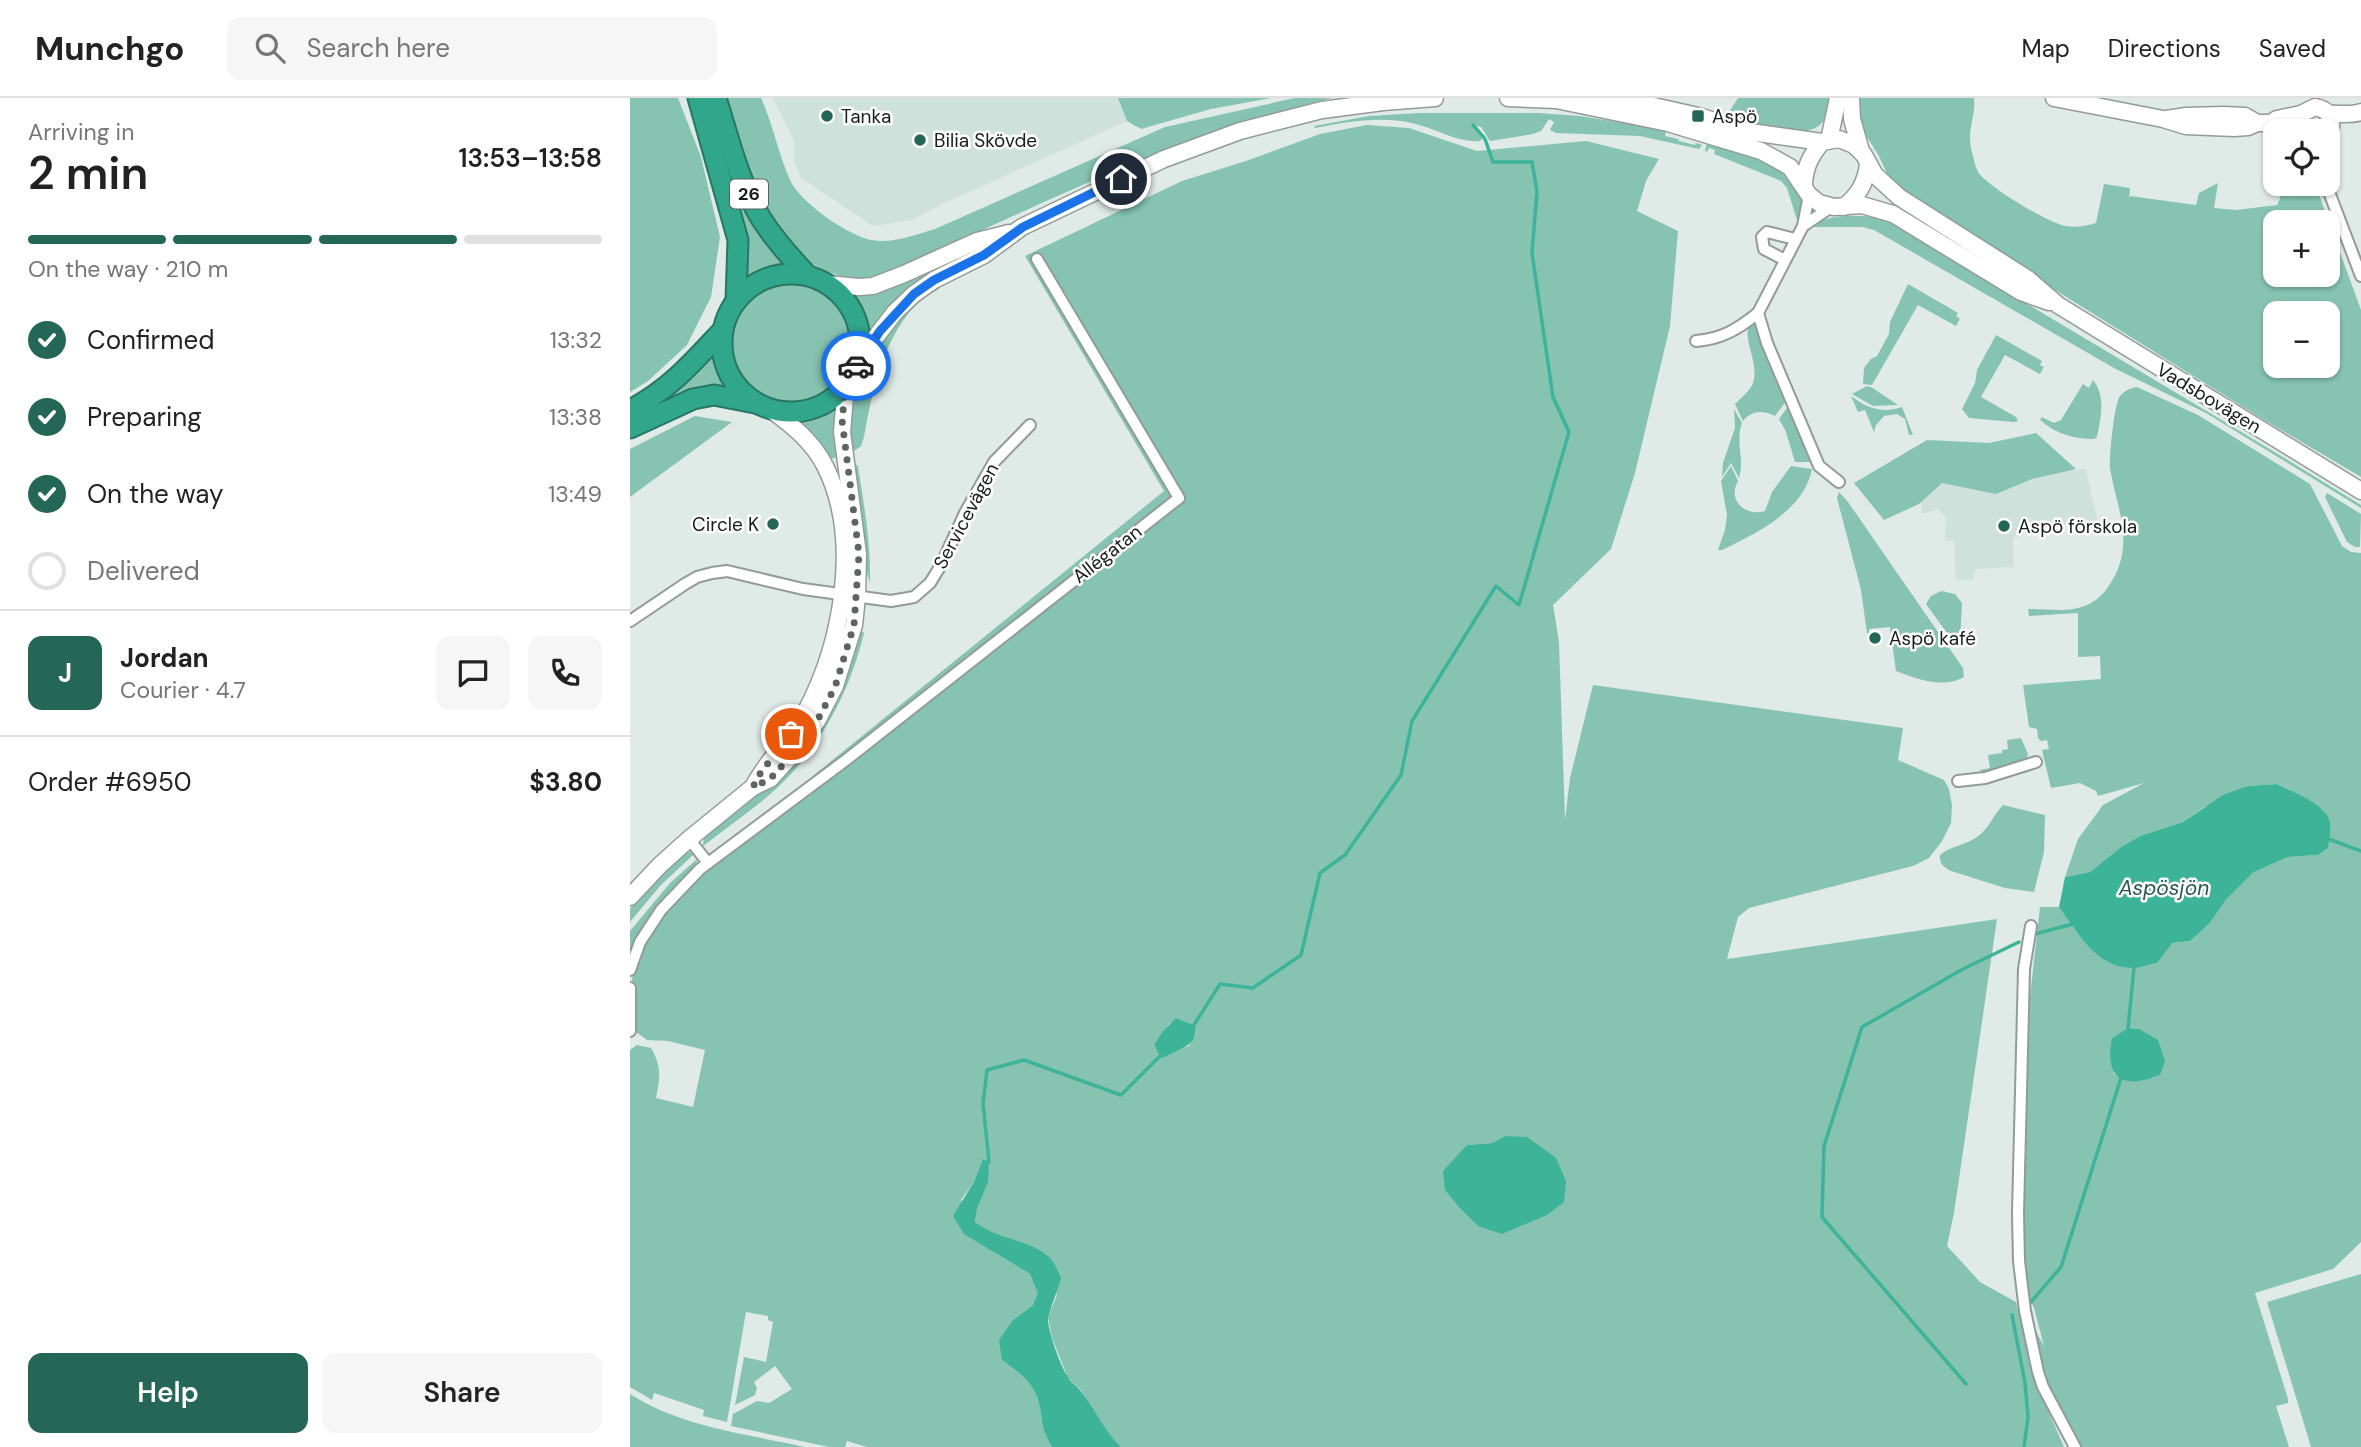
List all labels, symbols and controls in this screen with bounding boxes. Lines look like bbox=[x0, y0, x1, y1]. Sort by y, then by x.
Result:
search box bbox=[227, 17, 717, 80]
text: Munchgo bbox=[35, 27, 185, 70]
icon: search bbox=[251, 29, 289, 67]
text: Search here bbox=[307, 31, 450, 65]
text: Map bbox=[2022, 33, 2070, 64]
text: Directions bbox=[2108, 33, 2221, 64]
text: Saved bbox=[2259, 33, 2326, 64]
place label: Tanka bbox=[841, 104, 891, 129]
place label: Aspö bbox=[1712, 104, 1757, 129]
marker: Tanka bbox=[819, 108, 835, 124]
marker: Aspö bbox=[1690, 108, 1706, 124]
text: Arriving in bbox=[28, 117, 134, 147]
map controls bbox=[2263, 119, 2340, 378]
button: locate bbox=[2263, 119, 2340, 196]
place label: Bilia Skövde bbox=[934, 128, 1037, 153]
marker: Bilia Skövde bbox=[912, 132, 928, 148]
text: 13:53–13:58 bbox=[458, 141, 602, 175]
text: 2 min bbox=[28, 143, 148, 203]
pin bbox=[1091, 149, 1151, 209]
icon: home bbox=[1102, 160, 1140, 198]
road number: 26 bbox=[730, 180, 768, 208]
button: + bbox=[2263, 210, 2340, 287]
text: On the way · 210 m bbox=[28, 254, 228, 284]
button: − bbox=[2263, 301, 2340, 378]
icon: check bbox=[28, 321, 66, 359]
text: Confirmed bbox=[87, 323, 214, 357]
text: 13:32 bbox=[550, 325, 602, 355]
courier bbox=[821, 331, 891, 401]
icon: car bbox=[837, 347, 875, 385]
street label: Vadsbovägen bbox=[2152, 357, 2266, 439]
icon: check bbox=[28, 398, 66, 436]
text: Preparing bbox=[87, 400, 202, 434]
text: 13:38 bbox=[549, 402, 602, 432]
street label: Servicevägen bbox=[928, 459, 1004, 573]
icon: check bbox=[28, 475, 66, 513]
text: On the way bbox=[87, 477, 223, 511]
text: 13:49 bbox=[548, 479, 602, 509]
place label: Circle K bbox=[692, 512, 759, 537]
place label: Aspö förskola bbox=[2018, 514, 2137, 539]
marker: Circle K bbox=[765, 516, 781, 532]
marker: Aspö förskola bbox=[1996, 518, 2012, 534]
street label: Allégatan bbox=[1067, 519, 1147, 589]
text: Delivered bbox=[87, 554, 200, 588]
place label: Aspö kafé bbox=[1889, 626, 1976, 651]
marker: Aspö kafé bbox=[1867, 630, 1883, 646]
button: chat bbox=[436, 636, 510, 710]
button: phone bbox=[528, 636, 602, 710]
text: Jordan bbox=[120, 641, 209, 675]
text: J bbox=[58, 656, 72, 690]
text: Courier · 4.7 bbox=[120, 675, 246, 705]
pin bbox=[761, 704, 821, 764]
icon: bag bbox=[772, 715, 810, 753]
text: Order #6950 bbox=[28, 765, 192, 799]
text: $3.80 bbox=[529, 765, 602, 799]
water label: Aspösjön bbox=[2118, 874, 2209, 902]
button: Help bbox=[28, 1353, 308, 1433]
button: Share bbox=[322, 1353, 602, 1433]

